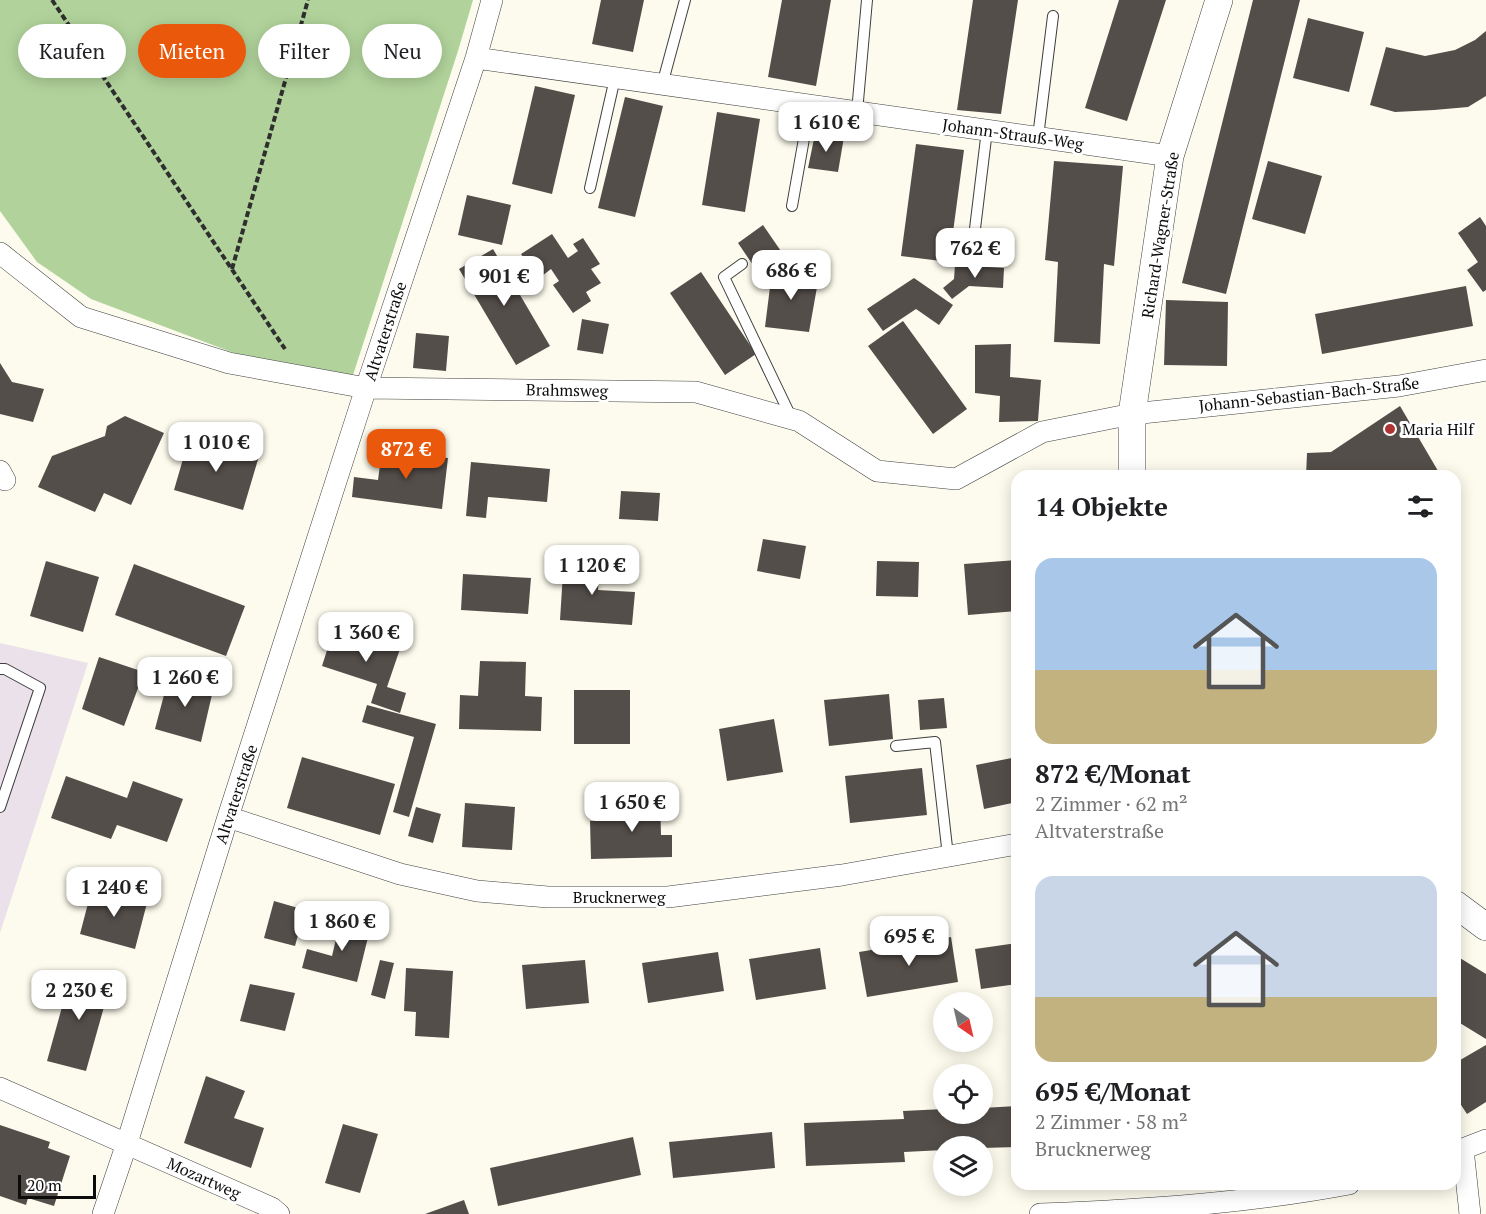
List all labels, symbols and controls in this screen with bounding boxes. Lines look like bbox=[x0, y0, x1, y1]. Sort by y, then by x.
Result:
chip: Kaufen bbox=[18, 24, 126, 78]
chip: Mieten bbox=[138, 24, 246, 78]
chip: Filter bbox=[258, 24, 350, 78]
chip: Neu bbox=[362, 24, 442, 78]
pin: 1 610 € bbox=[771, 102, 881, 153]
text: 1 610 € bbox=[792, 108, 860, 135]
street label: Johann-Strauß-Weg bbox=[941, 113, 1085, 155]
street label: Richard-Wagner-Straße bbox=[1136, 150, 1184, 320]
pin: 762 € bbox=[933, 228, 1017, 279]
text: 762 € bbox=[950, 234, 1000, 261]
pin: 686 € bbox=[749, 250, 833, 301]
pin: 901 € bbox=[462, 256, 546, 307]
text: 686 € bbox=[766, 256, 816, 283]
text: 901 € bbox=[479, 262, 529, 289]
street label: Altvaterstraße bbox=[359, 278, 411, 384]
street label: Johann-Sebastian-Bach-Straße bbox=[1198, 371, 1420, 417]
street label: Brahmsweg bbox=[526, 378, 609, 402]
place label: Maria Hilf bbox=[1402, 418, 1475, 440]
pin: 1 010 € bbox=[161, 422, 271, 473]
marker: Maria Hilf bbox=[1383, 422, 1397, 436]
text: 1 010 € bbox=[182, 428, 250, 455]
pin: 872 € bbox=[364, 429, 448, 480]
text: 872 € bbox=[381, 435, 431, 462]
text: 14 Objekte bbox=[1035, 489, 1168, 523]
icon: filters bbox=[1404, 490, 1437, 523]
pin: 1 120 € bbox=[537, 545, 647, 596]
text: 1 120 € bbox=[558, 551, 626, 578]
icon: home bbox=[1182, 597, 1290, 705]
pin: 1 360 € bbox=[311, 612, 421, 663]
text: 1 360 € bbox=[332, 618, 400, 645]
pin: 1 260 € bbox=[130, 657, 240, 708]
text: 1 260 € bbox=[151, 663, 219, 690]
street label: Altvaterstraße bbox=[210, 741, 262, 847]
text: 872 €/Monat bbox=[1035, 756, 1191, 790]
pin: 1 650 € bbox=[577, 782, 687, 833]
text: 1 650 € bbox=[598, 788, 666, 815]
text: 2 Zimmer · 62 m² bbox=[1035, 790, 1188, 817]
text: Altvaterstraße bbox=[1035, 817, 1164, 844]
pin: 1 240 € bbox=[59, 867, 169, 918]
text: 1 240 € bbox=[80, 873, 148, 900]
street label: Brucknerweg bbox=[573, 886, 666, 908]
pin: 1 860 € bbox=[287, 901, 397, 952]
text: 1 860 € bbox=[308, 907, 376, 934]
icon: home bbox=[1182, 915, 1290, 1023]
pin: 695 € bbox=[867, 916, 951, 967]
text: 695 € bbox=[884, 922, 934, 949]
pin: 2 230 € bbox=[24, 970, 134, 1021]
text: 2 230 € bbox=[45, 976, 113, 1003]
north arrow bbox=[933, 992, 993, 1052]
map controls bbox=[933, 992, 993, 1196]
button: locate bbox=[933, 1064, 993, 1124]
text: 695 €/Monat bbox=[1035, 1074, 1191, 1108]
text: 2 Zimmer · 58 m² bbox=[1035, 1108, 1188, 1135]
text: Brucknerweg bbox=[1035, 1135, 1151, 1162]
button: layers bbox=[933, 1136, 993, 1196]
street label: Mozartweg bbox=[164, 1152, 245, 1204]
scale bar bbox=[18, 1172, 96, 1200]
text: 20 m bbox=[27, 1174, 62, 1196]

